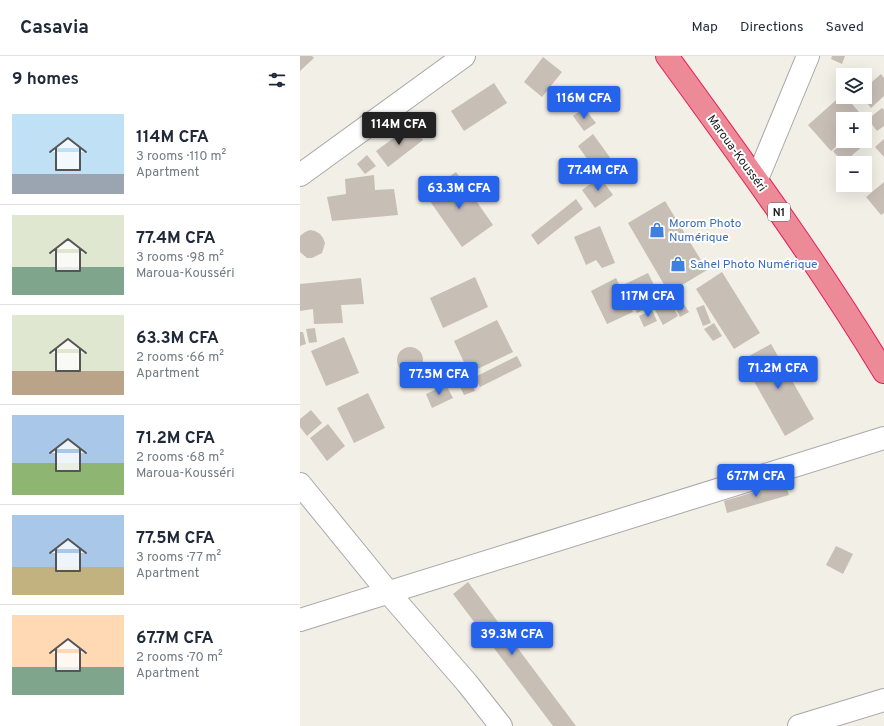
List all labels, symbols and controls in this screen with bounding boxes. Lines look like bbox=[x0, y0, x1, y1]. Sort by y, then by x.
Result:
text: Casavia bbox=[20, 16, 89, 40]
text: Map bbox=[692, 19, 718, 36]
text: Directions bbox=[740, 19, 804, 36]
text: Saved bbox=[826, 19, 864, 36]
map controls bbox=[836, 68, 872, 192]
button: layers bbox=[836, 68, 872, 104]
text: 9 homes bbox=[12, 69, 79, 91]
icon: filters bbox=[266, 69, 288, 91]
pin: 116M CFA bbox=[543, 86, 625, 120]
text: 116M CFA bbox=[556, 91, 612, 107]
pin: 114M CFA bbox=[358, 112, 440, 146]
street label: Maroua-Kousséri bbox=[703, 112, 769, 195]
button: + bbox=[836, 112, 872, 148]
text: 114M CFA bbox=[371, 117, 427, 133]
text: 114M CFA bbox=[136, 127, 209, 149]
icon: home bbox=[44, 130, 92, 178]
text: 3 rooms · 110 m² bbox=[136, 149, 226, 165]
button: − bbox=[836, 156, 872, 192]
pin: 77.4M CFA bbox=[552, 158, 644, 192]
text: 77.4M CFA bbox=[568, 163, 628, 179]
text: Apartment bbox=[136, 165, 199, 181]
pin: 63.3M CFA bbox=[413, 176, 505, 210]
text: 63.3M CFA bbox=[427, 181, 491, 197]
road number: N1 bbox=[768, 203, 790, 221]
place label: Morom Photo Numérique bbox=[669, 216, 742, 246]
shop icon: Morom Photo Numérique bbox=[648, 221, 666, 239]
text: 77.4M CFA bbox=[136, 228, 216, 250]
icon: home bbox=[44, 231, 92, 279]
text: 3 rooms · 98 m² bbox=[136, 250, 224, 266]
shop icon: Sahel Photo Numérique bbox=[669, 255, 687, 273]
place label: Sahel Photo Numérique bbox=[690, 257, 818, 273]
text: Maroua-Kousséri bbox=[136, 266, 235, 282]
pin: 117M CFA bbox=[607, 284, 689, 318]
text: 117M CFA bbox=[621, 289, 675, 305]
text: 63.3M CFA bbox=[136, 328, 219, 350]
icon: home bbox=[44, 331, 92, 379]
text: 2 rooms · 66 m² bbox=[136, 350, 224, 366]
pin: 71.2M CFA bbox=[732, 356, 824, 390]
text: 71.2M CFA bbox=[748, 361, 808, 377]
pin: 77.5M CFA bbox=[393, 362, 485, 396]
text: Apartment bbox=[136, 366, 199, 382]
text: 77.5M CFA bbox=[409, 367, 469, 383]
text: 71.2M CFA bbox=[136, 428, 215, 450]
icon: home bbox=[44, 431, 92, 479]
text: 2 rooms · 68 m² bbox=[136, 450, 224, 466]
pin: 67.7M CFA bbox=[710, 464, 802, 498]
text: Maroua-Kousséri bbox=[136, 466, 235, 482]
text: 67.7M CFA bbox=[726, 469, 786, 485]
text: 77.5M CFA bbox=[136, 528, 215, 550]
icon: home bbox=[44, 531, 92, 579]
text: 3 rooms · 77 m² bbox=[136, 550, 221, 566]
text: Apartment bbox=[136, 566, 199, 582]
pin: 39.3M CFA bbox=[466, 622, 558, 656]
text: 39.3M CFA bbox=[480, 627, 544, 643]
text: 67.7M CFA bbox=[136, 628, 214, 650]
icon: home bbox=[44, 631, 92, 679]
text: 2 rooms · 70 m² bbox=[136, 650, 223, 666]
text: Apartment bbox=[136, 666, 199, 682]

